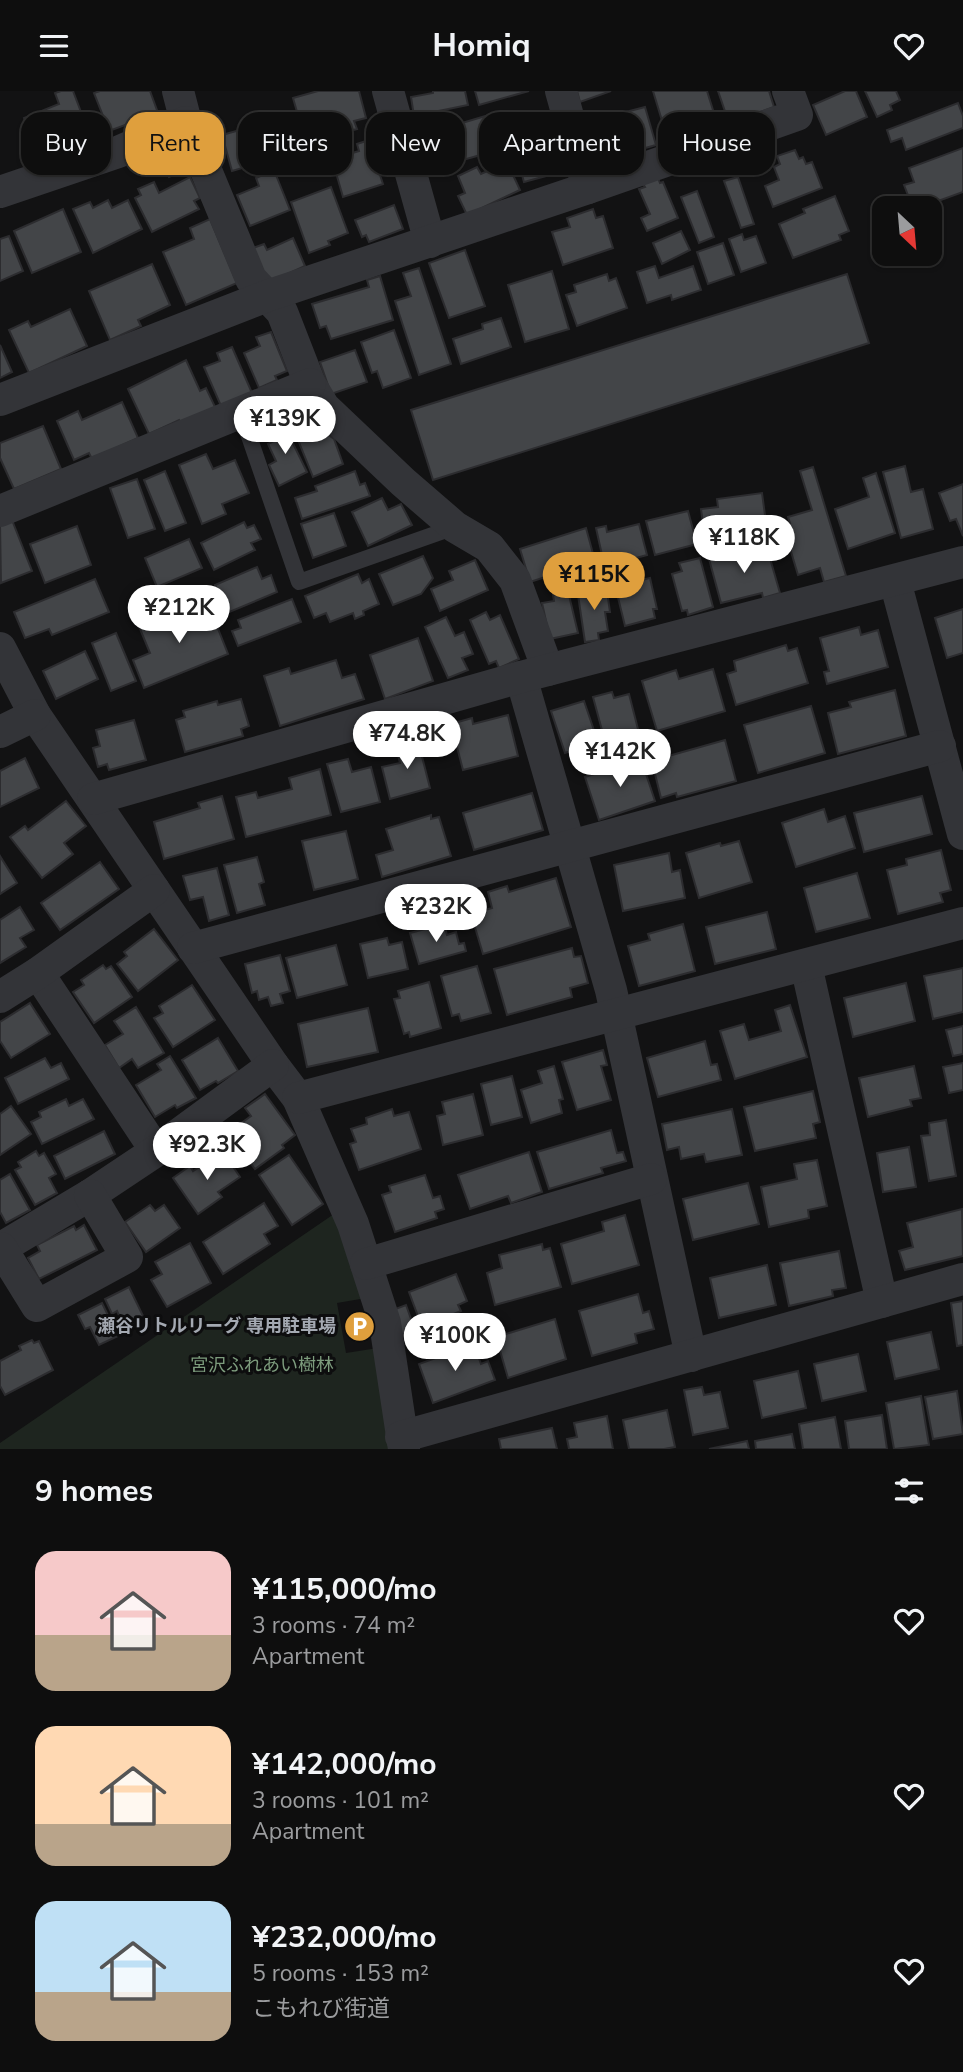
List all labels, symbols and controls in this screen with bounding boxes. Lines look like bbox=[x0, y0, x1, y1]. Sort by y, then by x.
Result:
text: Homiq bbox=[432, 24, 531, 67]
icon: menu bbox=[35, 27, 73, 65]
icon: heart bbox=[890, 27, 928, 65]
chip: Buy bbox=[21, 112, 111, 175]
chip: Rent bbox=[125, 112, 224, 175]
chip: Filters bbox=[238, 112, 352, 175]
chip: New bbox=[366, 112, 465, 175]
chip: Apartment bbox=[479, 112, 644, 175]
chip: House bbox=[658, 112, 775, 175]
north arrow bbox=[872, 196, 942, 266]
map controls bbox=[872, 196, 942, 266]
pin: ¥139K bbox=[236, 397, 334, 456]
text: ¥139K bbox=[250, 403, 320, 434]
pin: ¥118K bbox=[695, 515, 793, 575]
text: ¥118K bbox=[709, 522, 779, 553]
pin: ¥115K bbox=[545, 553, 643, 612]
text: ¥115K bbox=[559, 559, 629, 590]
pin: ¥212K bbox=[130, 585, 228, 645]
text: ¥212K bbox=[144, 592, 214, 623]
pin: ¥74.8K bbox=[350, 711, 464, 771]
text: ¥74.8K bbox=[369, 718, 445, 749]
pin: ¥142K bbox=[571, 729, 669, 789]
text: ¥142K bbox=[585, 736, 655, 767]
pin: ¥232K bbox=[387, 885, 485, 944]
text: ¥232K bbox=[401, 891, 471, 922]
pin: ¥92.3K bbox=[150, 1123, 264, 1182]
text: ¥92.3K bbox=[169, 1129, 245, 1160]
parking icon: 瀬谷リトルリーグ 専用駐車場 bbox=[342, 1309, 376, 1343]
pin: ¥100K bbox=[406, 1313, 504, 1373]
place label: 瀬谷リトルリーグ 専用駐車場 bbox=[97, 1314, 336, 1338]
text: ¥100K bbox=[420, 1320, 490, 1351]
park label: 宮沢ふれあい樹林 bbox=[190, 1353, 334, 1377]
text: 9 homes bbox=[35, 1471, 153, 1512]
icon: filters bbox=[890, 1472, 928, 1510]
text: ¥115,000/mo bbox=[252, 1569, 437, 1610]
icon: home bbox=[91, 1579, 175, 1663]
icon: heart bbox=[890, 1602, 928, 1640]
text: 3 rooms · 74 m² bbox=[252, 1610, 415, 1641]
text: Apartment bbox=[252, 1641, 364, 1672]
text: ¥142,000/mo bbox=[252, 1744, 437, 1785]
icon: home bbox=[91, 1754, 175, 1838]
icon: heart bbox=[890, 1777, 928, 1815]
text: 3 rooms · 101 m² bbox=[252, 1785, 429, 1816]
text: Apartment bbox=[252, 1816, 364, 1847]
text: ¥232,000/mo bbox=[252, 1917, 437, 1958]
icon: home bbox=[91, 1929, 175, 2013]
icon: heart bbox=[890, 1952, 928, 1990]
text: 5 rooms · 153 m² bbox=[252, 1958, 429, 1989]
text: こもれび街道 bbox=[252, 1993, 390, 2024]

